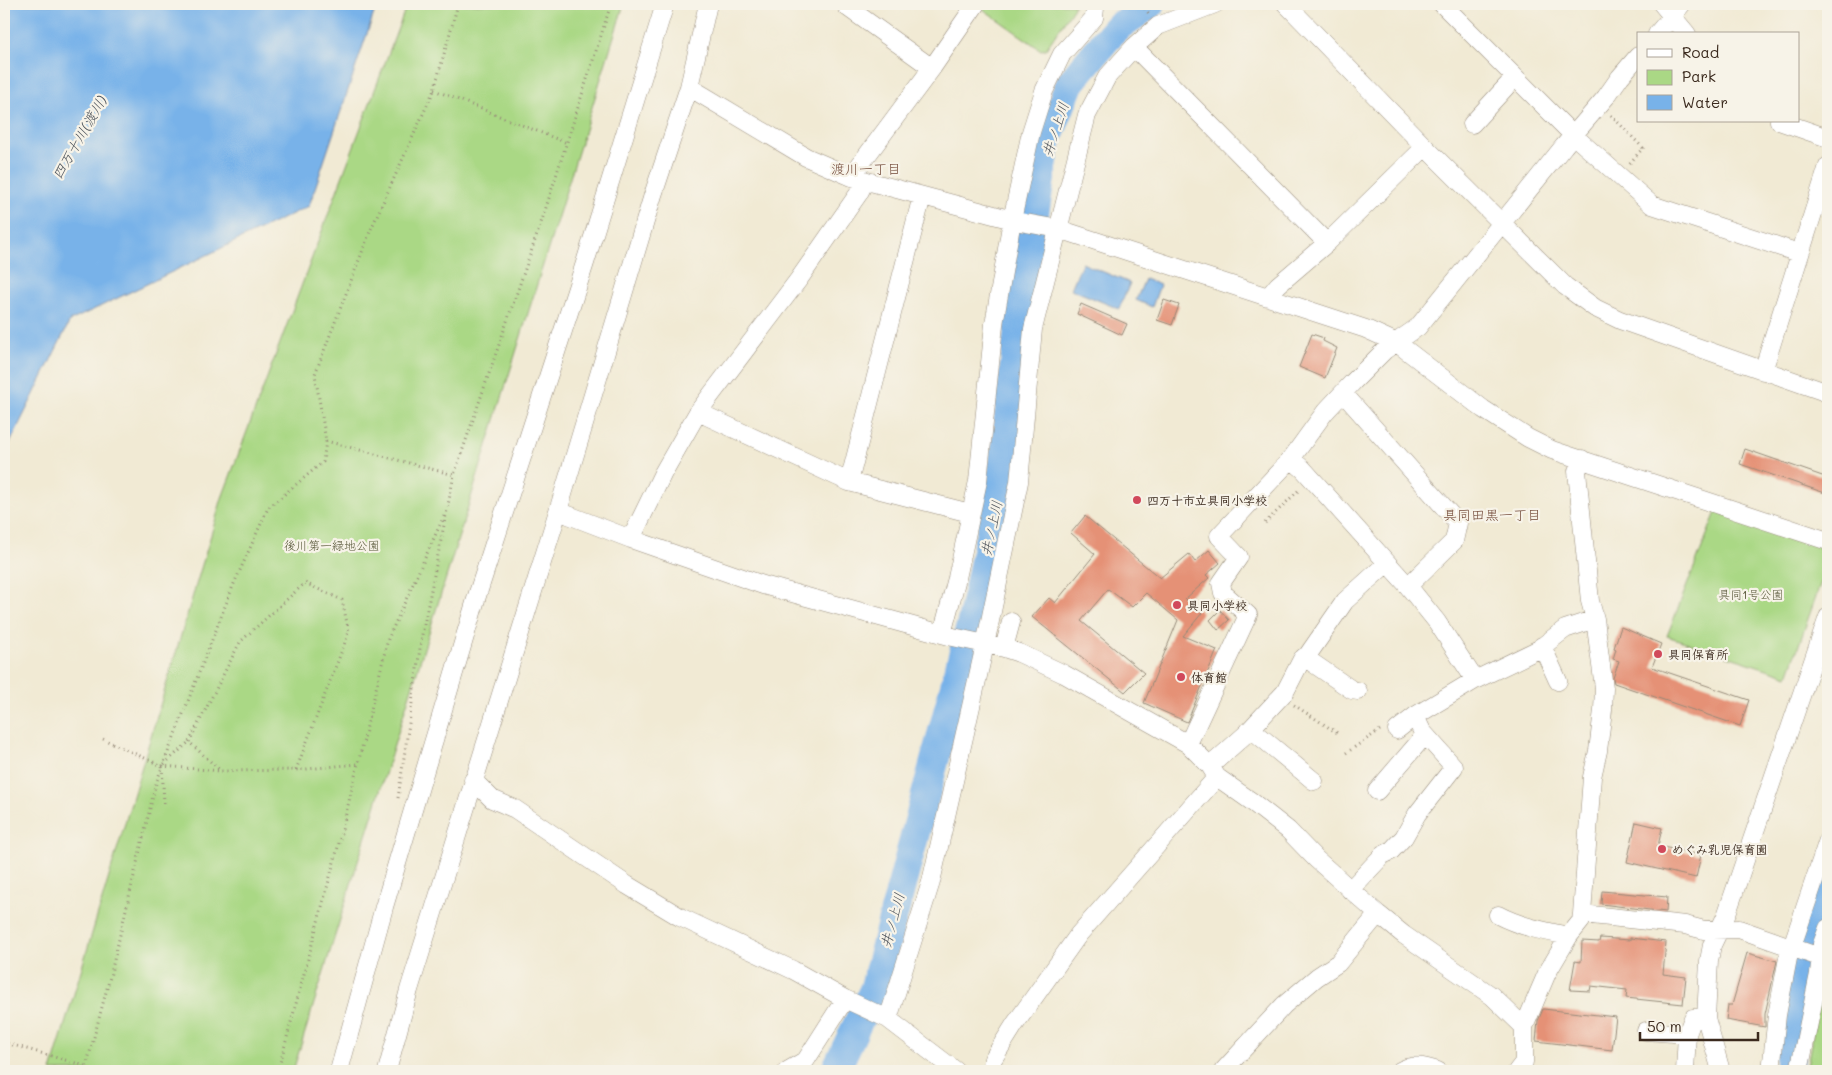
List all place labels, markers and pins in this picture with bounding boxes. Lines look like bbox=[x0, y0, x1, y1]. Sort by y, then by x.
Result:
place label: 四万十市立具同小学校 bbox=[1147, 492, 1267, 508]
marker: 四万十市立具同小学校 bbox=[1131, 494, 1143, 506]
place label: 具同小学校 bbox=[1187, 597, 1247, 613]
marker: 具同小学校 bbox=[1171, 599, 1183, 611]
place label: 具同保育所 bbox=[1668, 646, 1729, 662]
marker: 具同保育所 bbox=[1652, 648, 1664, 660]
place label: 体育館 bbox=[1191, 669, 1227, 685]
marker: 体育館 bbox=[1175, 671, 1187, 683]
place label: めぐみ乳児保育園 bbox=[1672, 841, 1768, 857]
marker: めぐみ乳児保育園 bbox=[1656, 843, 1668, 855]

